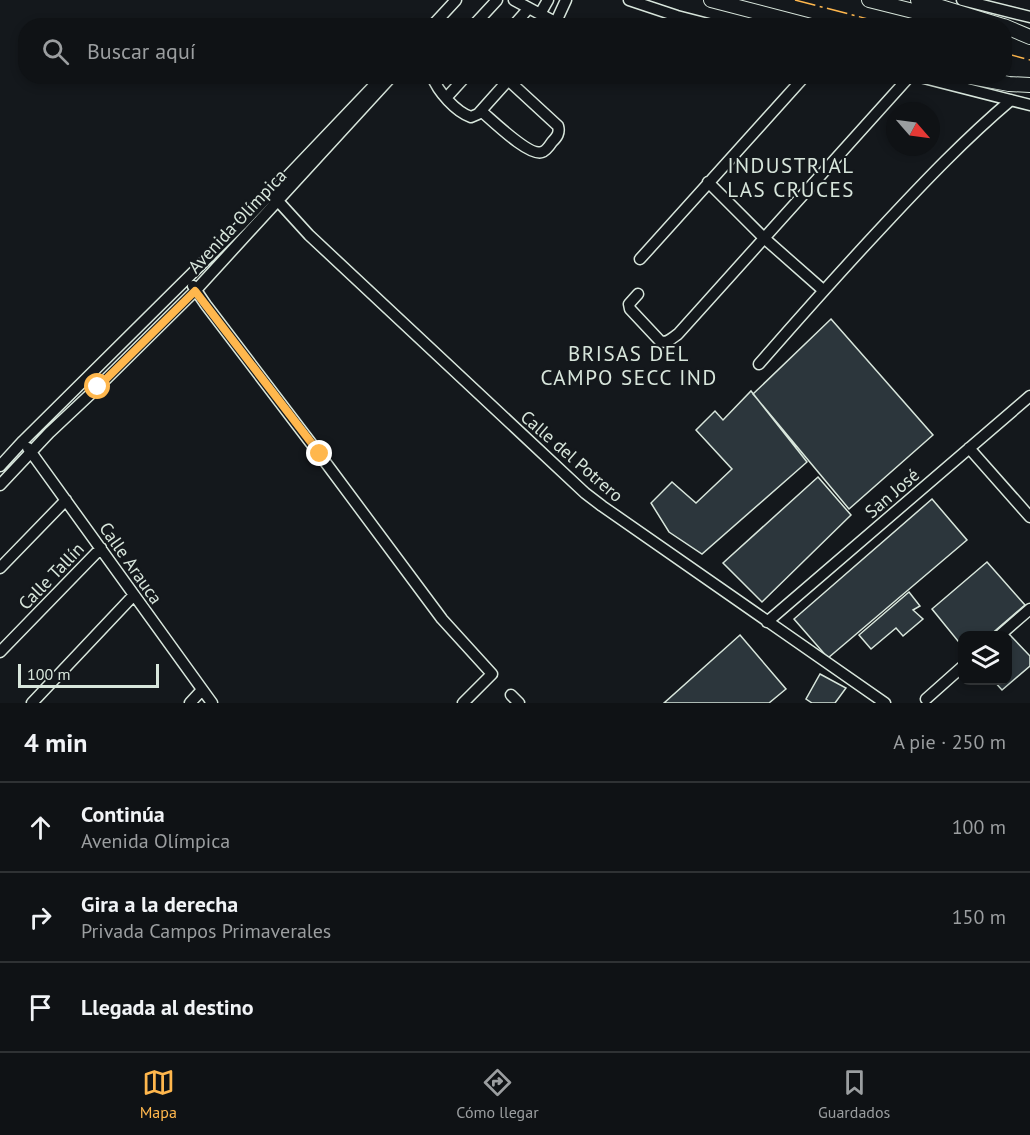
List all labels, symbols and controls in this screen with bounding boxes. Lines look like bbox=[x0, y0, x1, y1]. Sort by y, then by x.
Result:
search box bbox=[18, 18, 1012, 84]
icon: search bbox=[39, 35, 72, 68]
text: Buscar aquí bbox=[87, 37, 196, 65]
north arrow bbox=[886, 102, 940, 156]
district label: INDUSTRIAL LAS CRUCES bbox=[727, 152, 855, 203]
street label: Avenida Olímpica bbox=[183, 164, 291, 278]
district label: BRISAS DEL CAMPO SECC IND bbox=[540, 340, 718, 391]
route start bbox=[84, 373, 110, 399]
street label: Calle del Potrero bbox=[516, 405, 628, 507]
route end bbox=[306, 440, 332, 466]
street label: San José bbox=[860, 463, 924, 523]
street label: Calle Arauca bbox=[94, 517, 168, 609]
street label: Calle Tallín bbox=[13, 537, 89, 615]
map controls bbox=[958, 631, 1012, 685]
button: layers bbox=[958, 631, 1012, 685]
scale bar bbox=[18, 661, 159, 688]
text: 100 m bbox=[27, 664, 70, 684]
text: 4 min bbox=[24, 726, 87, 759]
text: A pie · 250 m bbox=[893, 729, 1006, 755]
text: Continúa bbox=[81, 800, 165, 828]
icon: ahead bbox=[24, 811, 57, 844]
text: 100 m bbox=[952, 814, 1006, 840]
text: Avenida Olímpica bbox=[81, 828, 230, 854]
text: Gira a la derecha bbox=[81, 890, 238, 918]
icon: right bbox=[24, 901, 57, 934]
text: 150 m bbox=[952, 904, 1006, 930]
text: Privada Campos Primaverales bbox=[81, 918, 331, 944]
icon: arrive bbox=[24, 991, 57, 1024]
text: Llegada al destino bbox=[81, 993, 254, 1021]
tab: Mapa bbox=[140, 1066, 177, 1122]
tab: Cómo llegar bbox=[456, 1066, 539, 1122]
tab: Guardados bbox=[818, 1066, 890, 1122]

